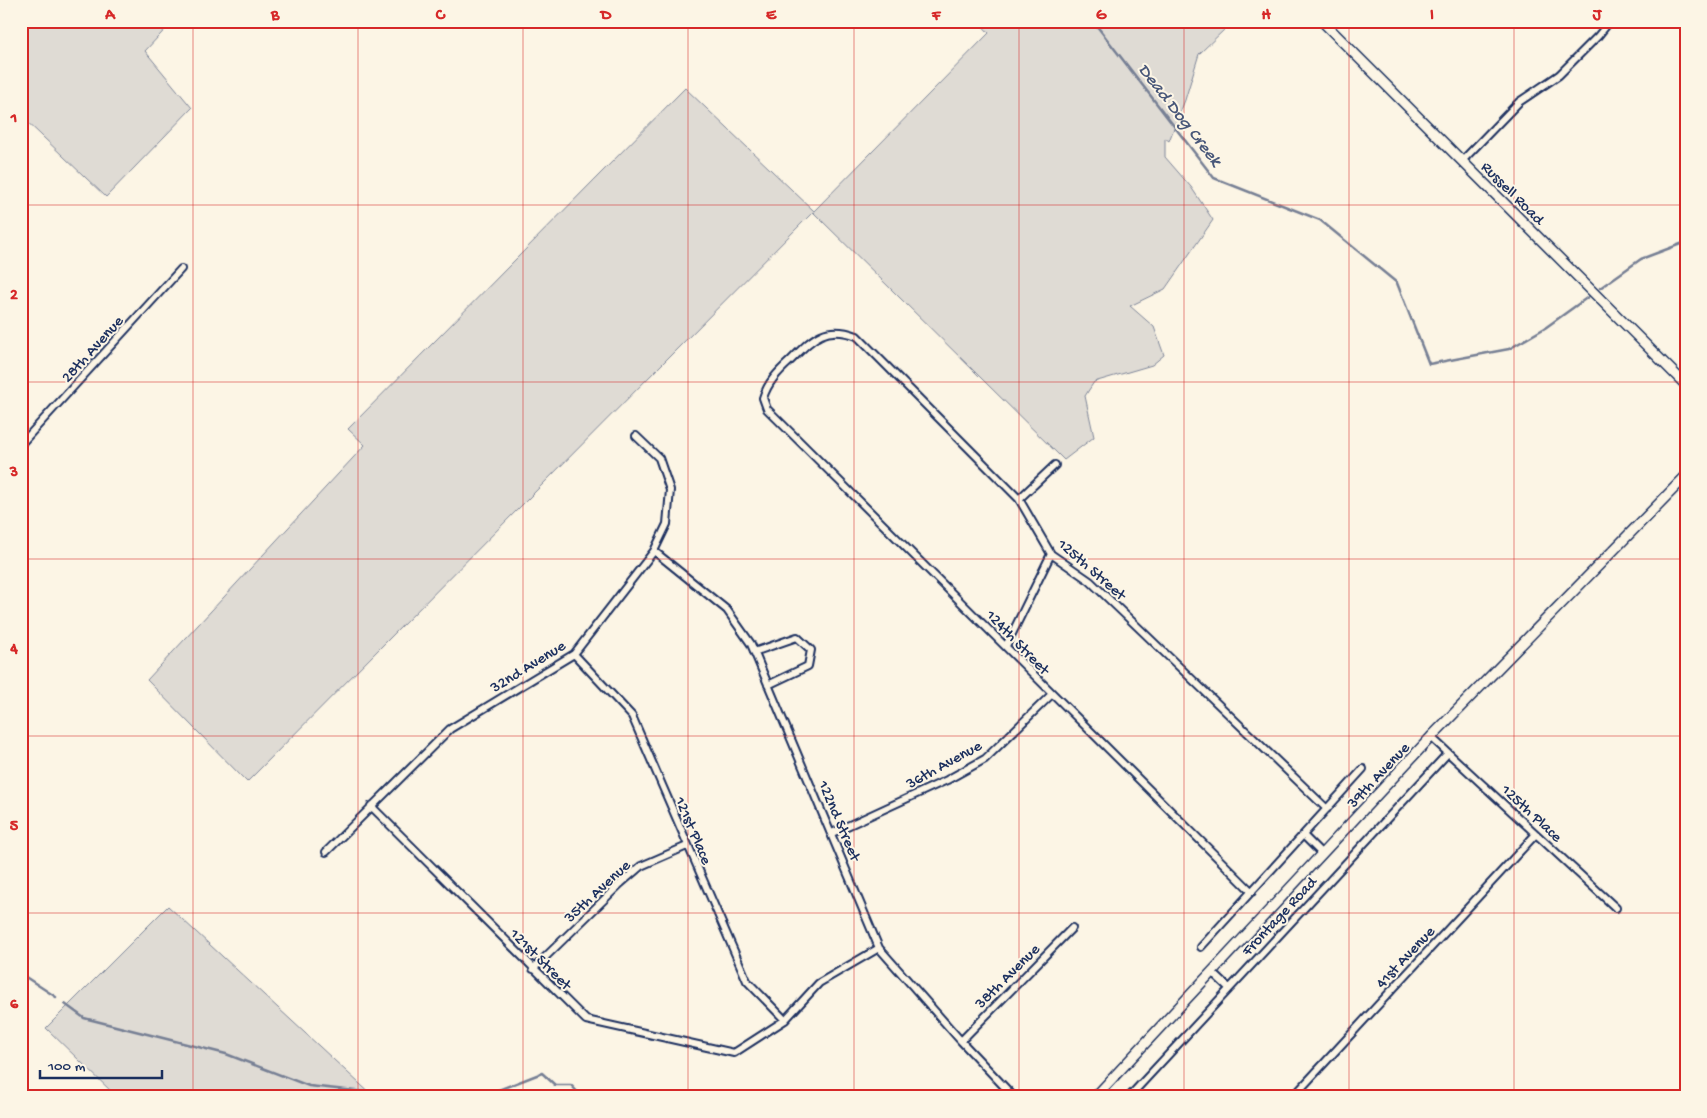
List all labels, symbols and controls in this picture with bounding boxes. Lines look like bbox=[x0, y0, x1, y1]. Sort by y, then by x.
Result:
text: A bbox=[104, 7, 116, 26]
text: B bbox=[270, 7, 280, 26]
text: C bbox=[435, 7, 446, 26]
text: D bbox=[599, 7, 612, 26]
text: E bbox=[766, 7, 777, 26]
text: F bbox=[931, 7, 942, 26]
text: G bbox=[1096, 7, 1107, 26]
text: H bbox=[1261, 7, 1271, 26]
text: I bbox=[1430, 7, 1434, 26]
text: J bbox=[1592, 7, 1603, 26]
water label: Dead Dog Creek bbox=[1133, 60, 1227, 172]
text: 1 bbox=[10, 110, 17, 129]
street label: Russell Road bbox=[1476, 159, 1548, 231]
text: 2 bbox=[10, 287, 18, 306]
street label: 28th Avenue bbox=[59, 312, 129, 388]
text: 3 bbox=[9, 464, 18, 483]
street label: 125th Street bbox=[1052, 535, 1130, 606]
street label: 124th Street bbox=[980, 606, 1053, 681]
street label: 32nd Avenue bbox=[487, 637, 571, 699]
text: 4 bbox=[9, 641, 18, 660]
street label: 36th Avenue bbox=[903, 737, 986, 795]
street label: 39th Avenue bbox=[1344, 739, 1415, 814]
street label: 122nd Street bbox=[812, 777, 864, 866]
street label: 125th Place bbox=[1495, 781, 1566, 848]
street label: 121st Place bbox=[669, 794, 715, 869]
text: 5 bbox=[10, 818, 19, 837]
street label: 35th Avenue bbox=[561, 857, 636, 929]
street label: Frontage Road bbox=[1238, 873, 1323, 962]
street label: 41st Avenue bbox=[1373, 923, 1441, 994]
street label: 121st Street bbox=[504, 925, 575, 996]
street label: 38th Avenue bbox=[971, 941, 1045, 1015]
text: 6 bbox=[10, 996, 19, 1015]
scale bar bbox=[40, 1048, 162, 1080]
text: 100 m bbox=[47, 1058, 86, 1076]

